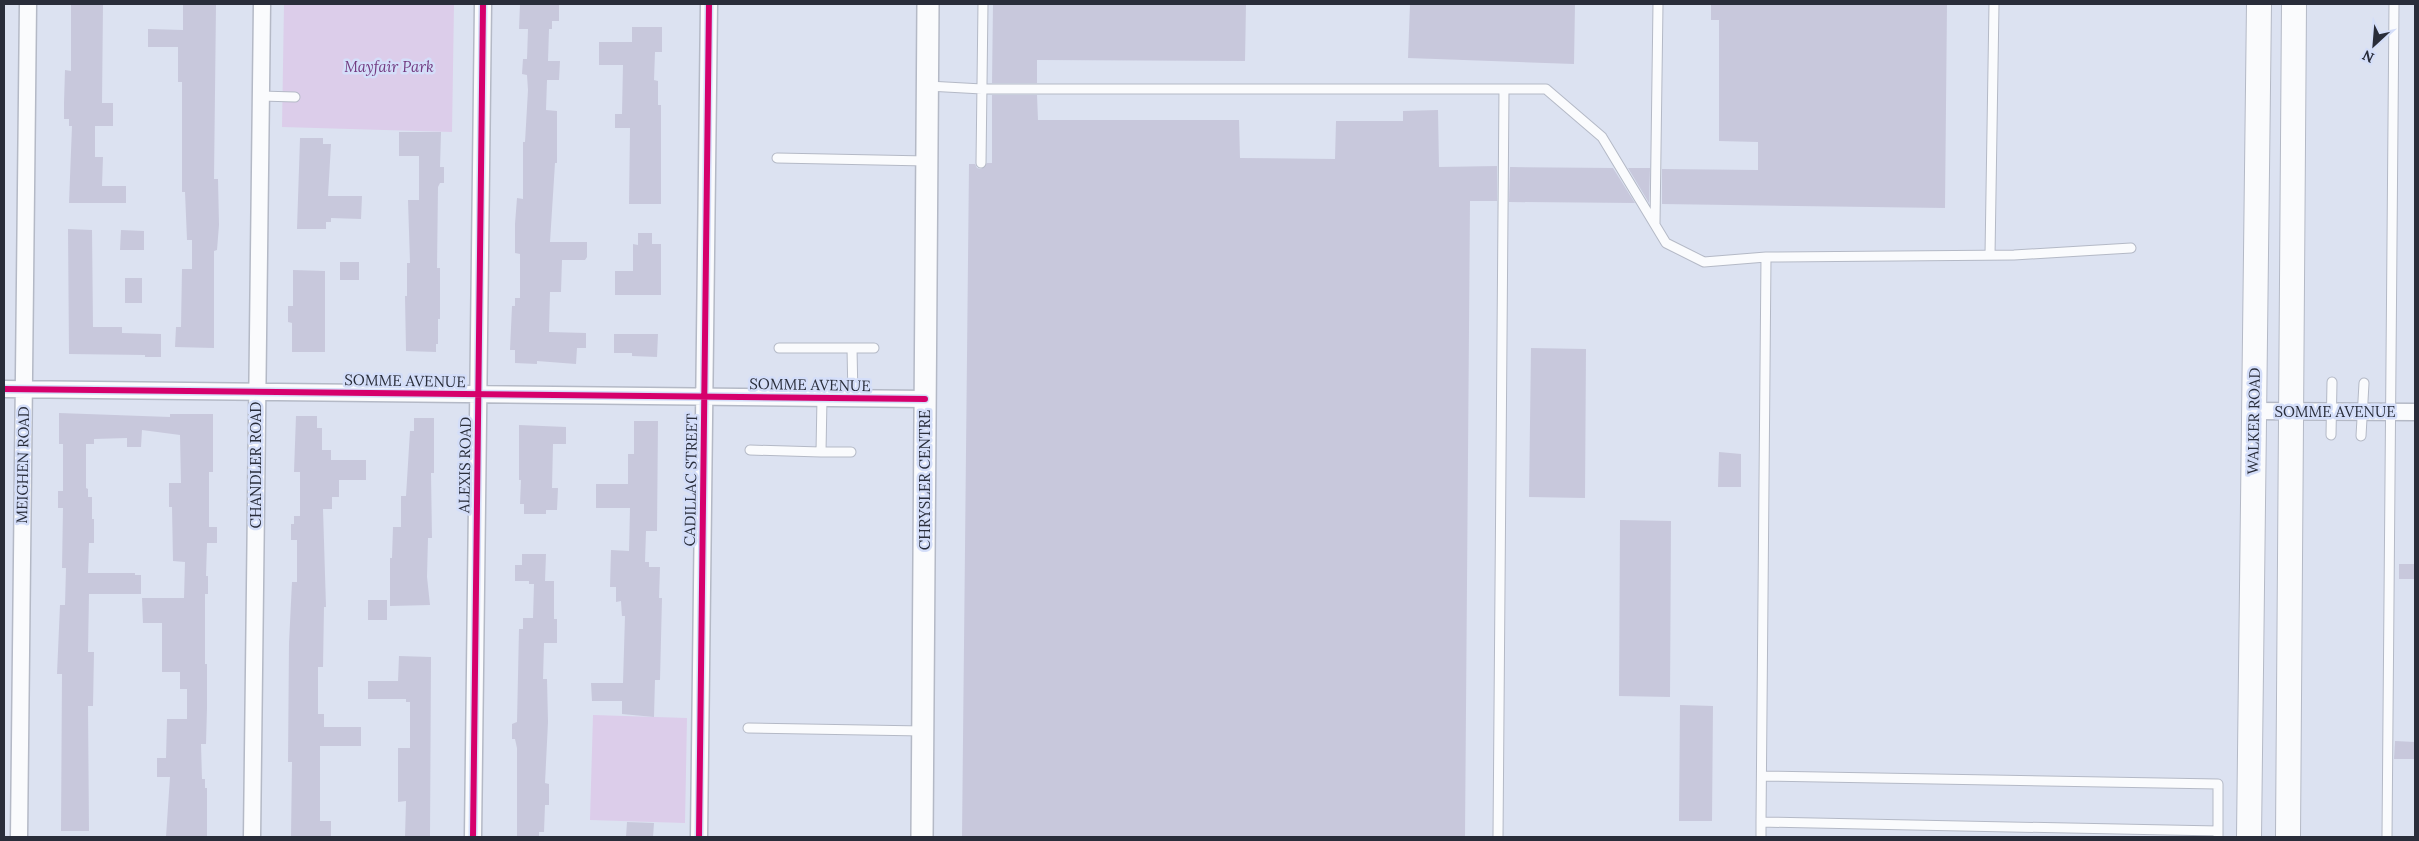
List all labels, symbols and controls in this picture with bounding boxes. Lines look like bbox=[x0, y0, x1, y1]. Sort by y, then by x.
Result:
north arrow bbox=[2349, 20, 2399, 70]
text: N bbox=[2359, 46, 2377, 67]
park label: Mayfair Park bbox=[344, 57, 434, 76]
street label: WALKER ROAD bbox=[2243, 367, 2264, 475]
street label: SOMME AVENUE bbox=[344, 370, 466, 391]
street label: SOMME AVENUE bbox=[749, 374, 871, 395]
street label: CHANDLER ROAD bbox=[246, 401, 265, 529]
street label: SOMME AVENUE bbox=[2274, 402, 2396, 421]
street label: MEIGHEN ROAD bbox=[12, 406, 33, 524]
street label: CHRYSLER CENTRE bbox=[915, 410, 934, 550]
street label: CADILLAC STREET bbox=[680, 413, 701, 547]
street label: ALEXIS ROAD bbox=[454, 417, 475, 514]

